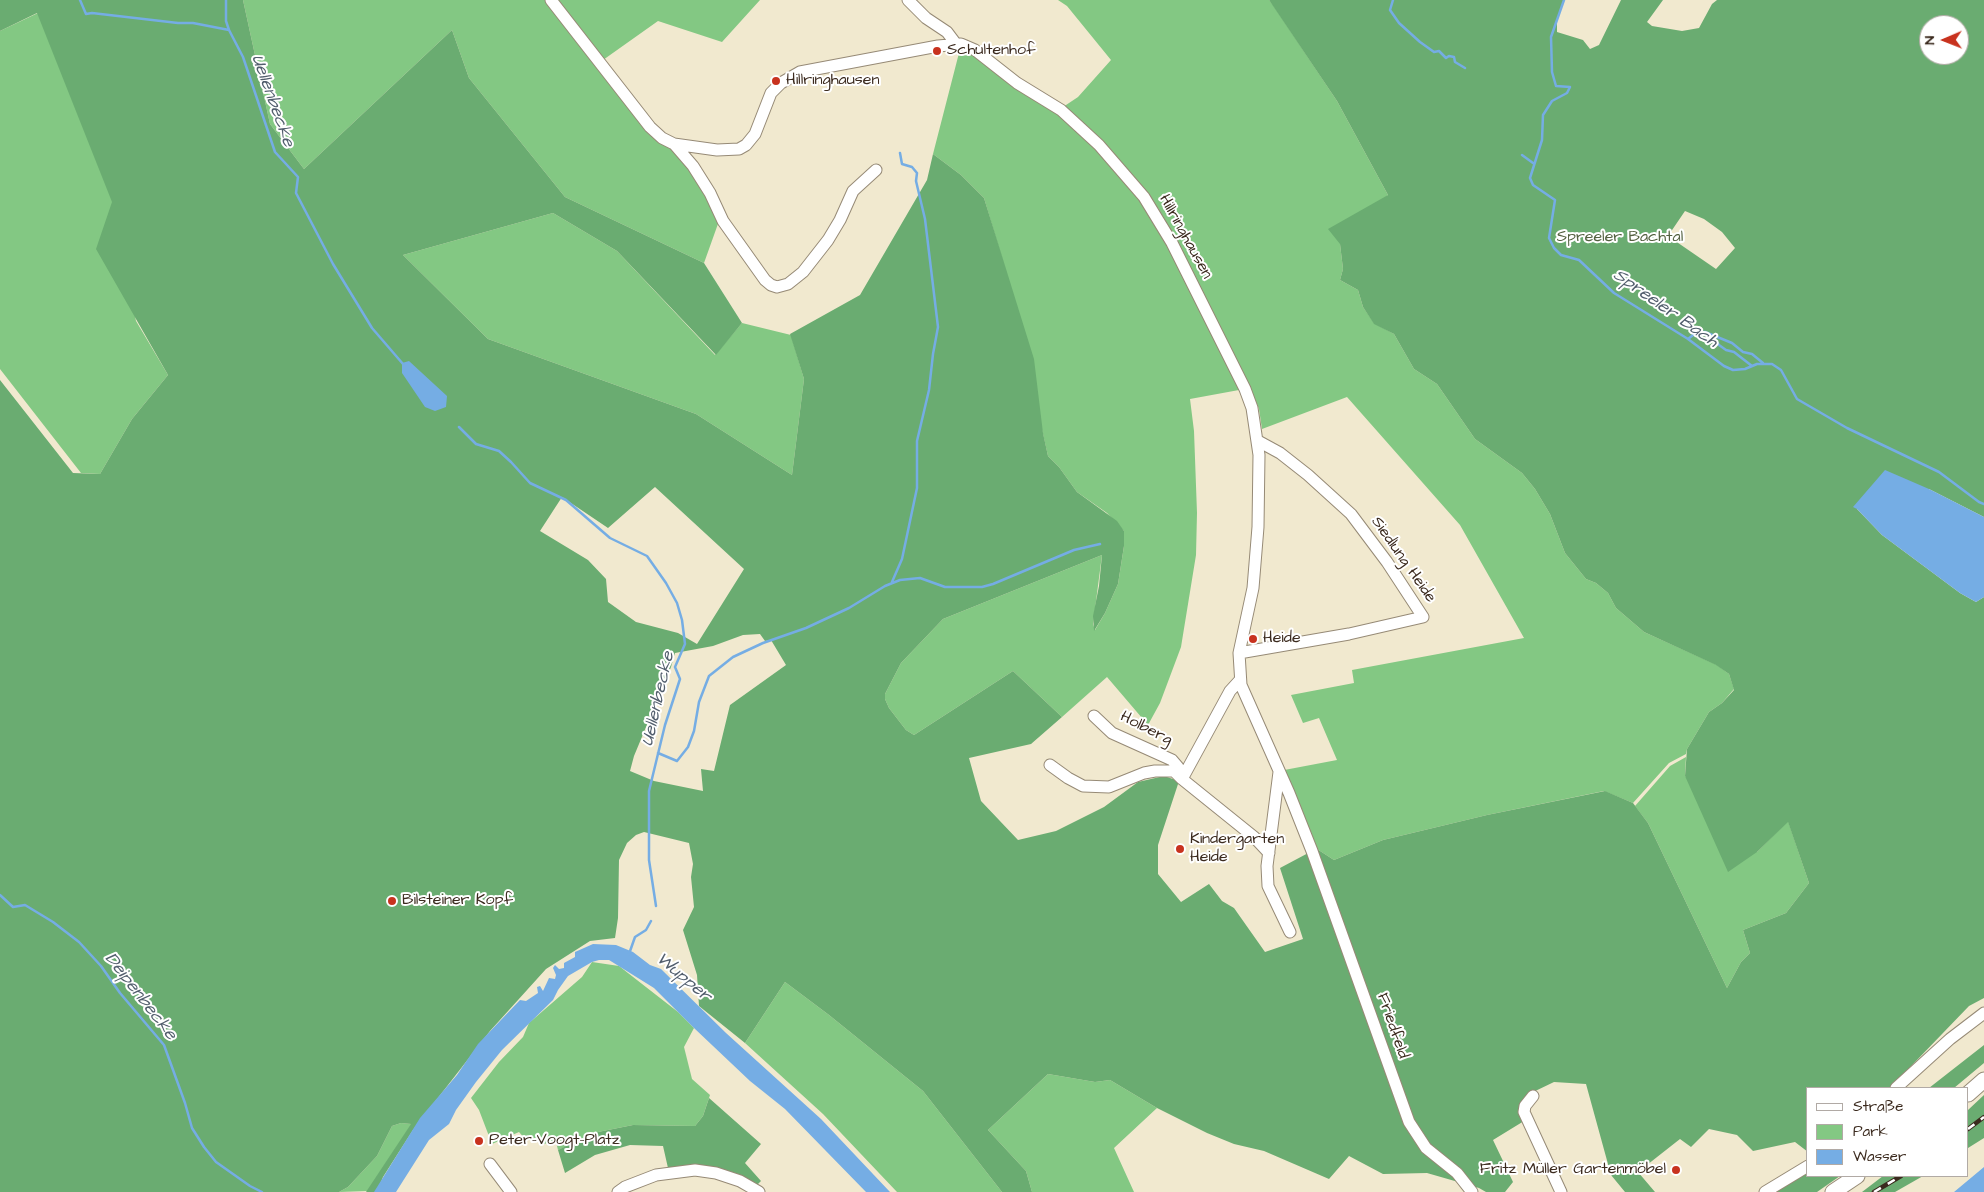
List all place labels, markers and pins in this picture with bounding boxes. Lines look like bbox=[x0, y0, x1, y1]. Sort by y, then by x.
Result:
place label: Schultenhof bbox=[947, 41, 1036, 61]
marker: Schultenhof bbox=[931, 45, 943, 57]
place label: Hillringhausen bbox=[786, 71, 880, 91]
marker: Hillringhausen bbox=[770, 75, 782, 87]
place label: Heide bbox=[1263, 629, 1301, 649]
marker: Heide bbox=[1247, 633, 1259, 645]
place label: Kindergarten Heide bbox=[1190, 830, 1284, 868]
marker: Kindergarten Heide bbox=[1174, 843, 1186, 855]
place label: Bilsteiner Kopf bbox=[402, 891, 513, 911]
marker: Bilsteiner Kopf bbox=[386, 895, 398, 907]
place label: Peter-Voogt-Platz bbox=[489, 1131, 620, 1151]
marker: Peter-Voogt-Platz bbox=[473, 1135, 485, 1147]
place label: Fritz Müller Gartenmöbel bbox=[1480, 1160, 1666, 1180]
marker: Fritz Müller Gartenmöbel bbox=[1670, 1164, 1682, 1176]

